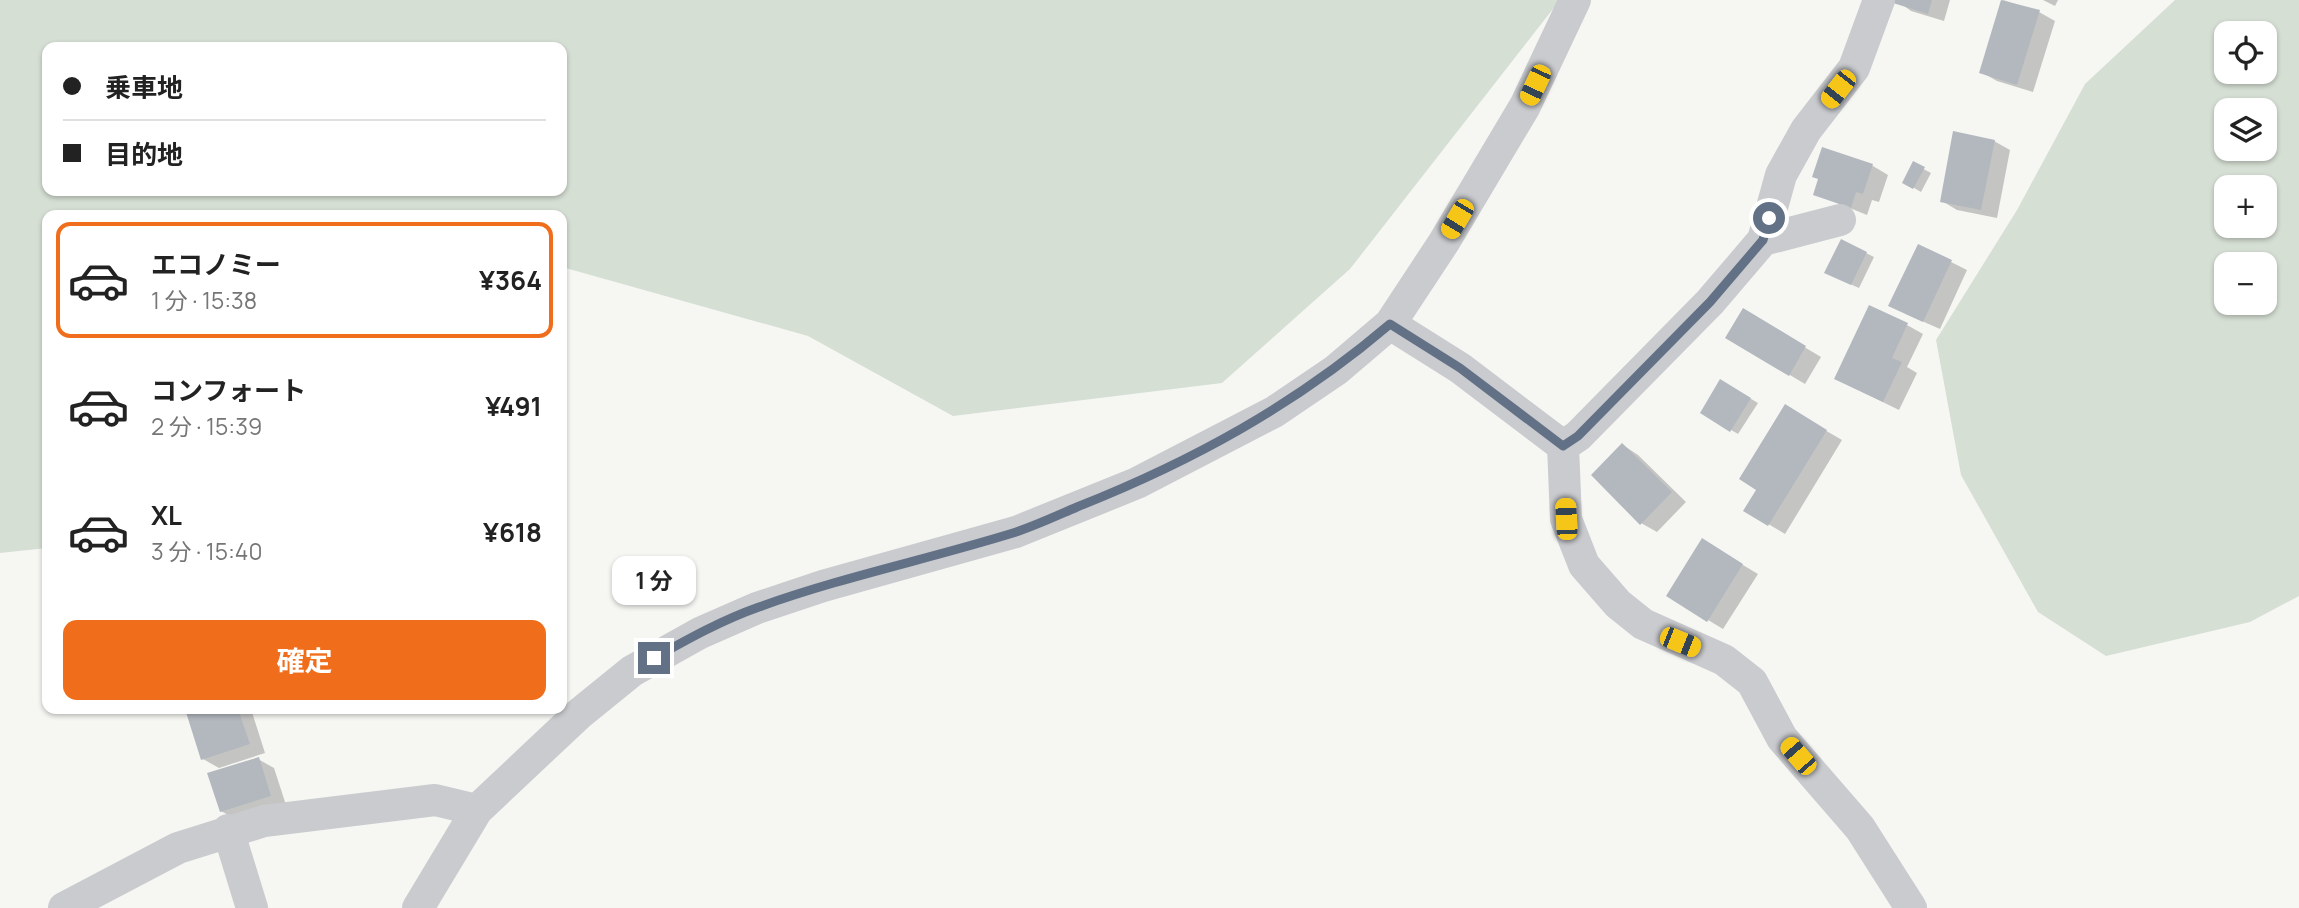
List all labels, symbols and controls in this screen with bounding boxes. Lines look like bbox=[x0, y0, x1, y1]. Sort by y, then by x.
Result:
map controls bbox=[2214, 21, 2277, 315]
button: locate bbox=[2214, 21, 2277, 84]
car bbox=[1517, 62, 1554, 108]
car bbox=[1817, 66, 1860, 112]
text: 乗車地 bbox=[105, 69, 183, 105]
button: layers bbox=[2214, 98, 2277, 161]
text: 目的地 bbox=[105, 136, 183, 172]
button: + bbox=[2214, 175, 2277, 238]
car bbox=[1438, 196, 1477, 242]
route start bbox=[1753, 202, 1785, 234]
text: エコノミー bbox=[151, 246, 281, 282]
icon: car bbox=[67, 249, 130, 312]
button: − bbox=[2214, 252, 2277, 315]
text: ¥364 bbox=[479, 262, 542, 298]
text: 1 分 · 15:38 bbox=[151, 284, 257, 316]
text: コンフォート bbox=[151, 372, 306, 408]
icon: car bbox=[67, 375, 130, 438]
text: ¥491 bbox=[485, 388, 542, 424]
text: 2 分 · 15:39 bbox=[151, 410, 262, 442]
text: XL bbox=[151, 497, 182, 533]
car bbox=[1555, 497, 1578, 541]
icon: car bbox=[67, 501, 130, 564]
text: ¥618 bbox=[483, 514, 542, 550]
text: 3 分 · 15:40 bbox=[151, 535, 262, 567]
callout: 1 分 bbox=[612, 556, 696, 606]
text: 1 分 bbox=[635, 564, 673, 596]
button: 確定 bbox=[63, 620, 546, 700]
car bbox=[1657, 624, 1704, 660]
route end bbox=[638, 642, 670, 674]
car bbox=[1777, 733, 1820, 779]

